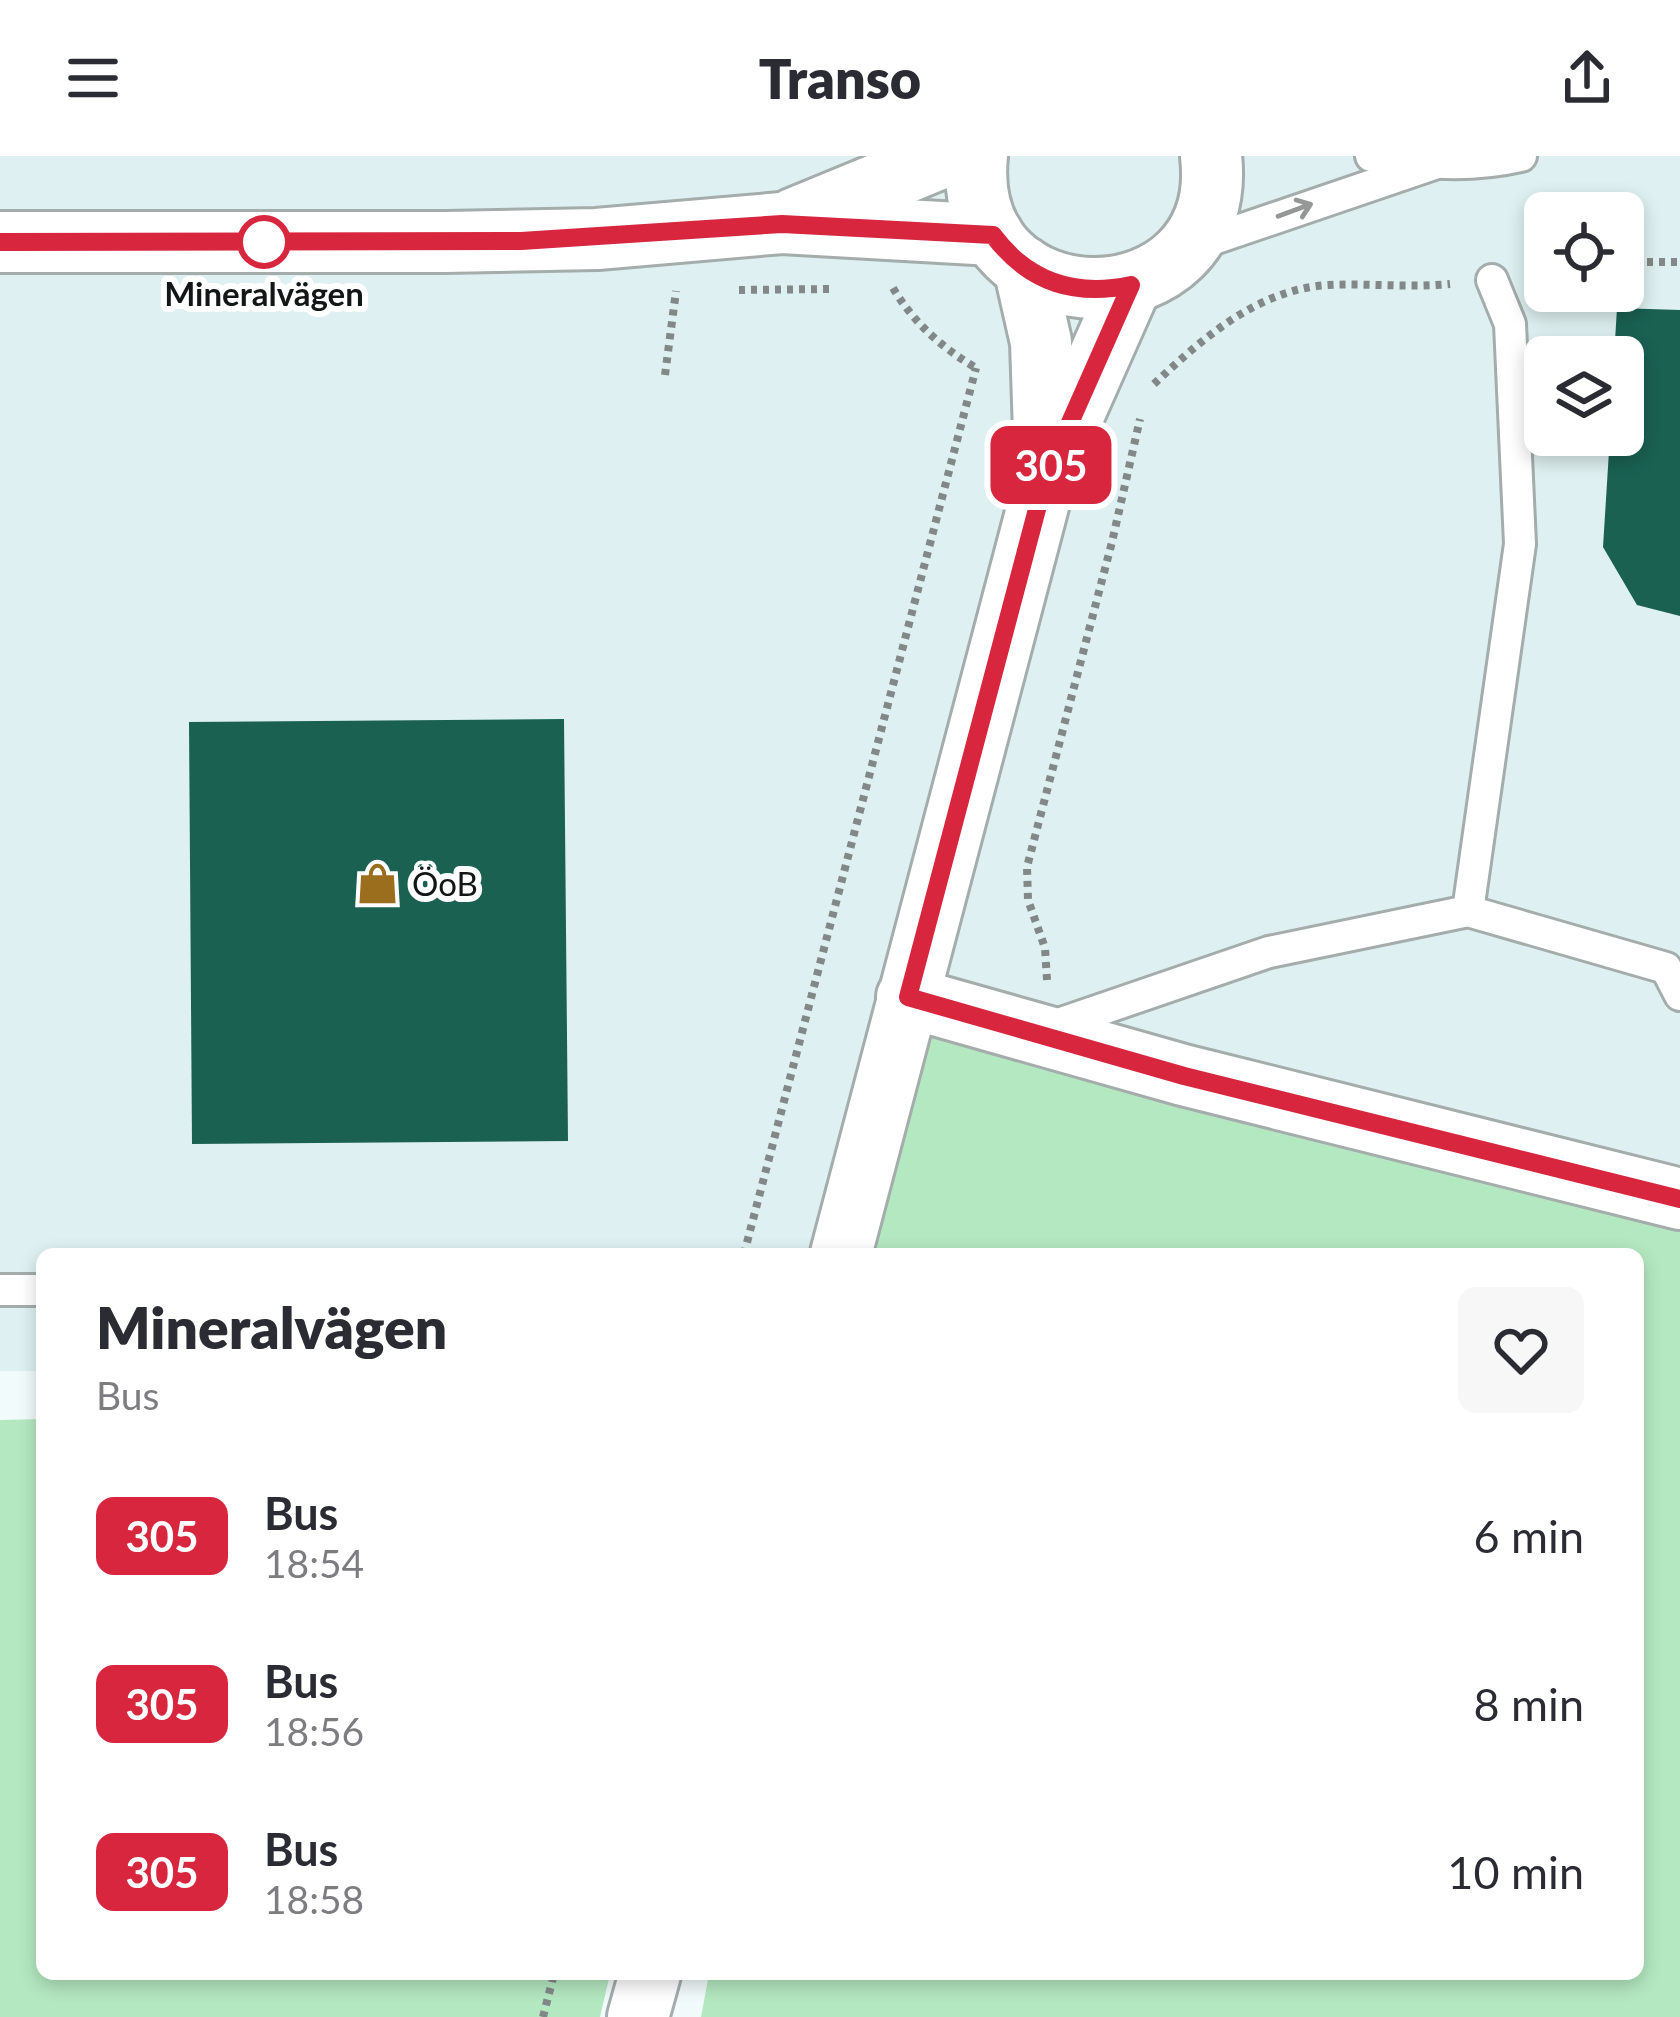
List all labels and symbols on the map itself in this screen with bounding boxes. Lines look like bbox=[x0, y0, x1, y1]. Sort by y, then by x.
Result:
one-way arrow bbox=[1275, 198, 1312, 219]
marker: Mineralvägen bbox=[239, 217, 289, 267]
place label: Mineralvägen bbox=[164, 273, 364, 313]
line badge: 305 bbox=[982, 426, 1120, 504]
shop icon: ÖoB bbox=[355, 860, 401, 906]
place label: ÖoB bbox=[412, 863, 478, 903]

